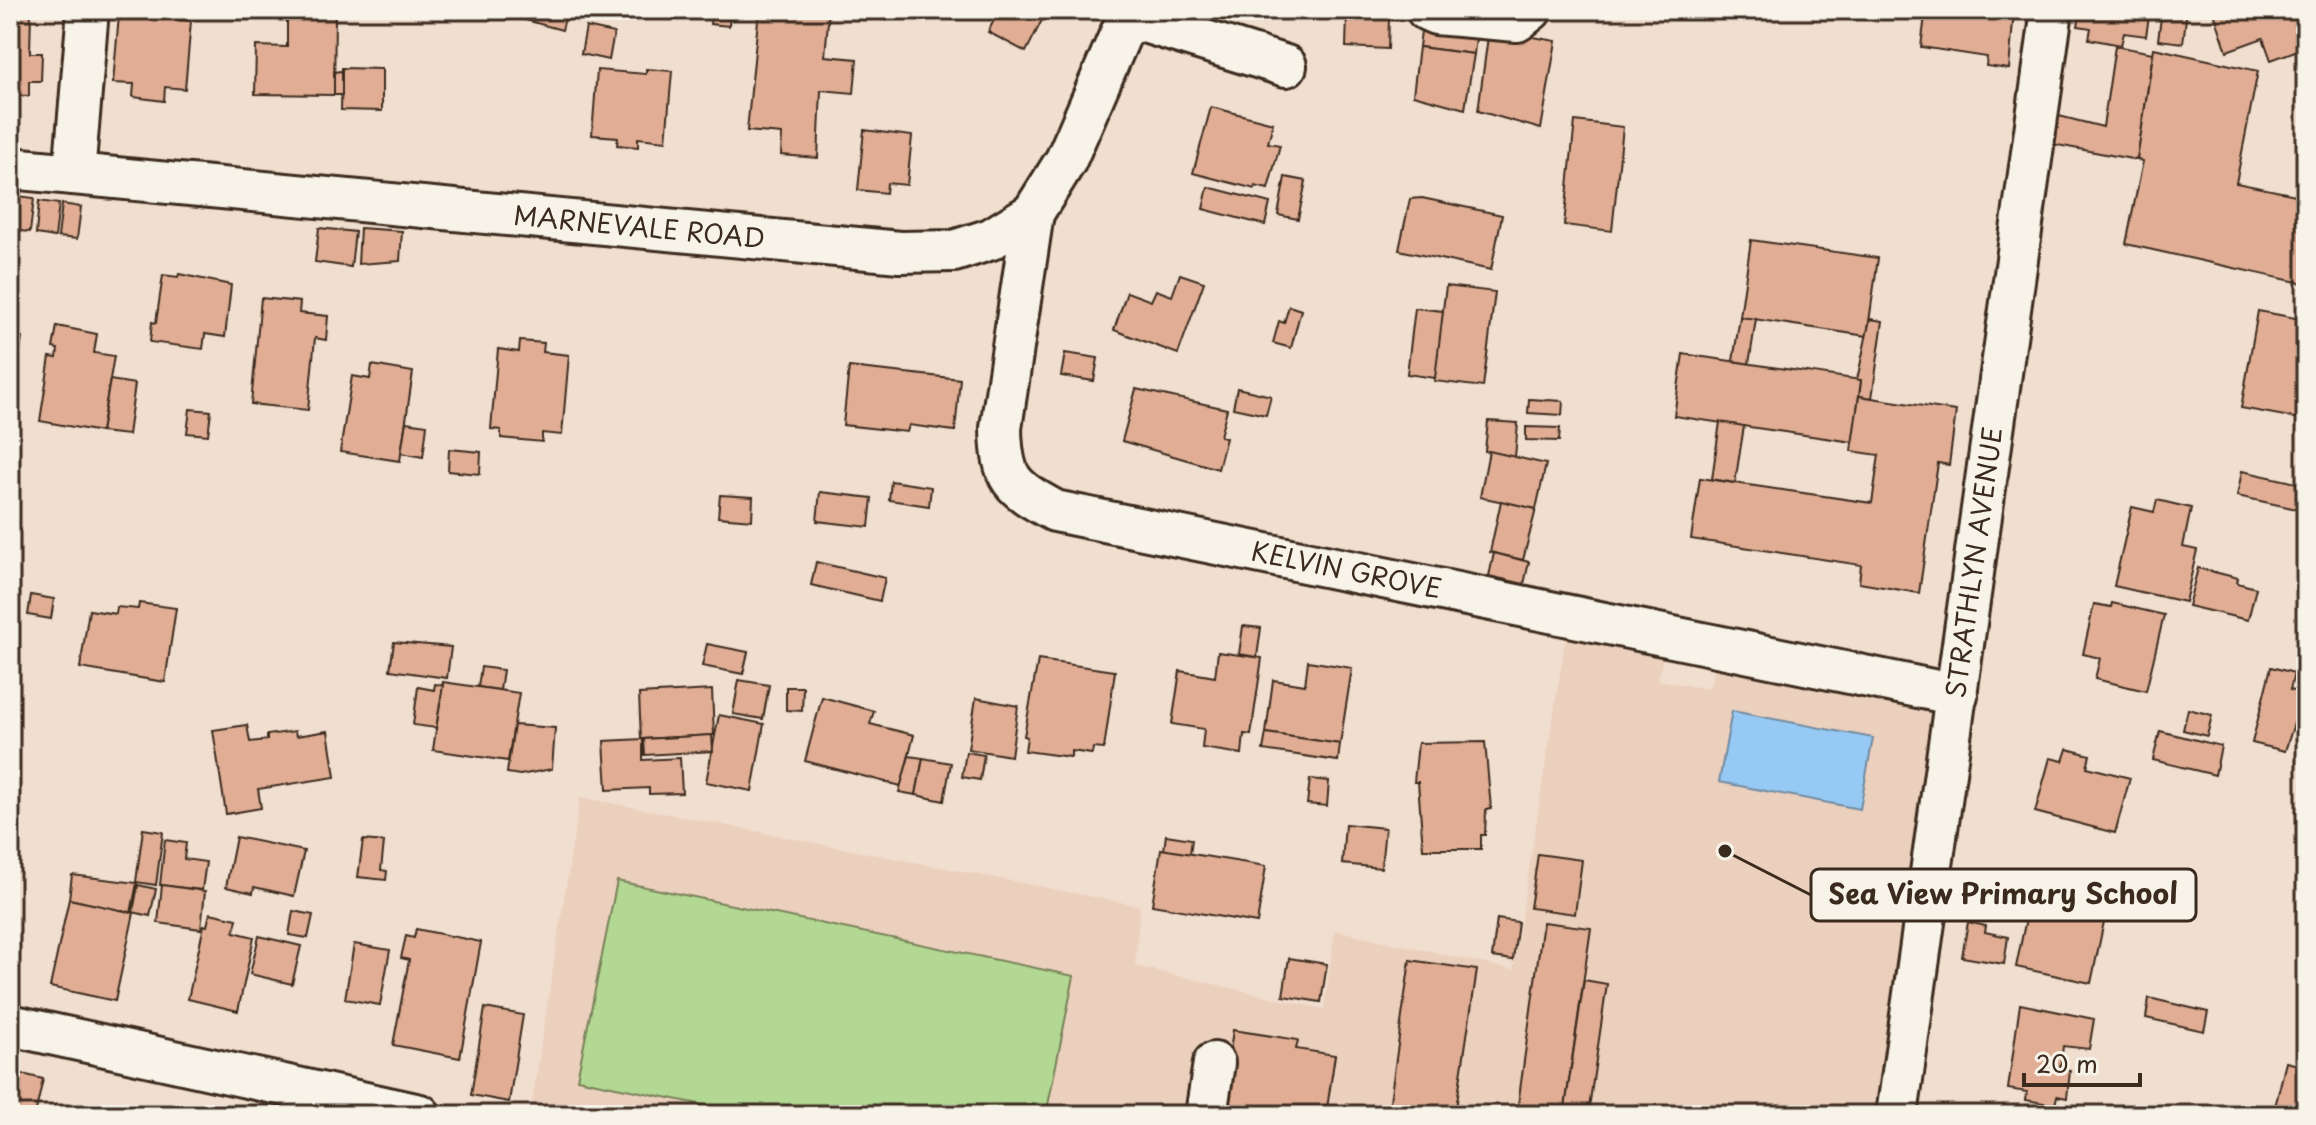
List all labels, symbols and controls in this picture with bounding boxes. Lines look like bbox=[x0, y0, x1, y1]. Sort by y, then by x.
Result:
street label: MARNEVALE ROAD bbox=[512, 195, 767, 257]
street label: STRATHLYN AVENUE bbox=[1935, 424, 2011, 700]
street label: KELVIN GROVE bbox=[1248, 530, 1445, 607]
callout: Sea View Primary School bbox=[1811, 869, 2196, 921]
text: Sea View Primary School bbox=[1828, 871, 2178, 914]
scale bar bbox=[2024, 1037, 2140, 1087]
text: 20 m bbox=[2036, 1045, 2098, 1081]

